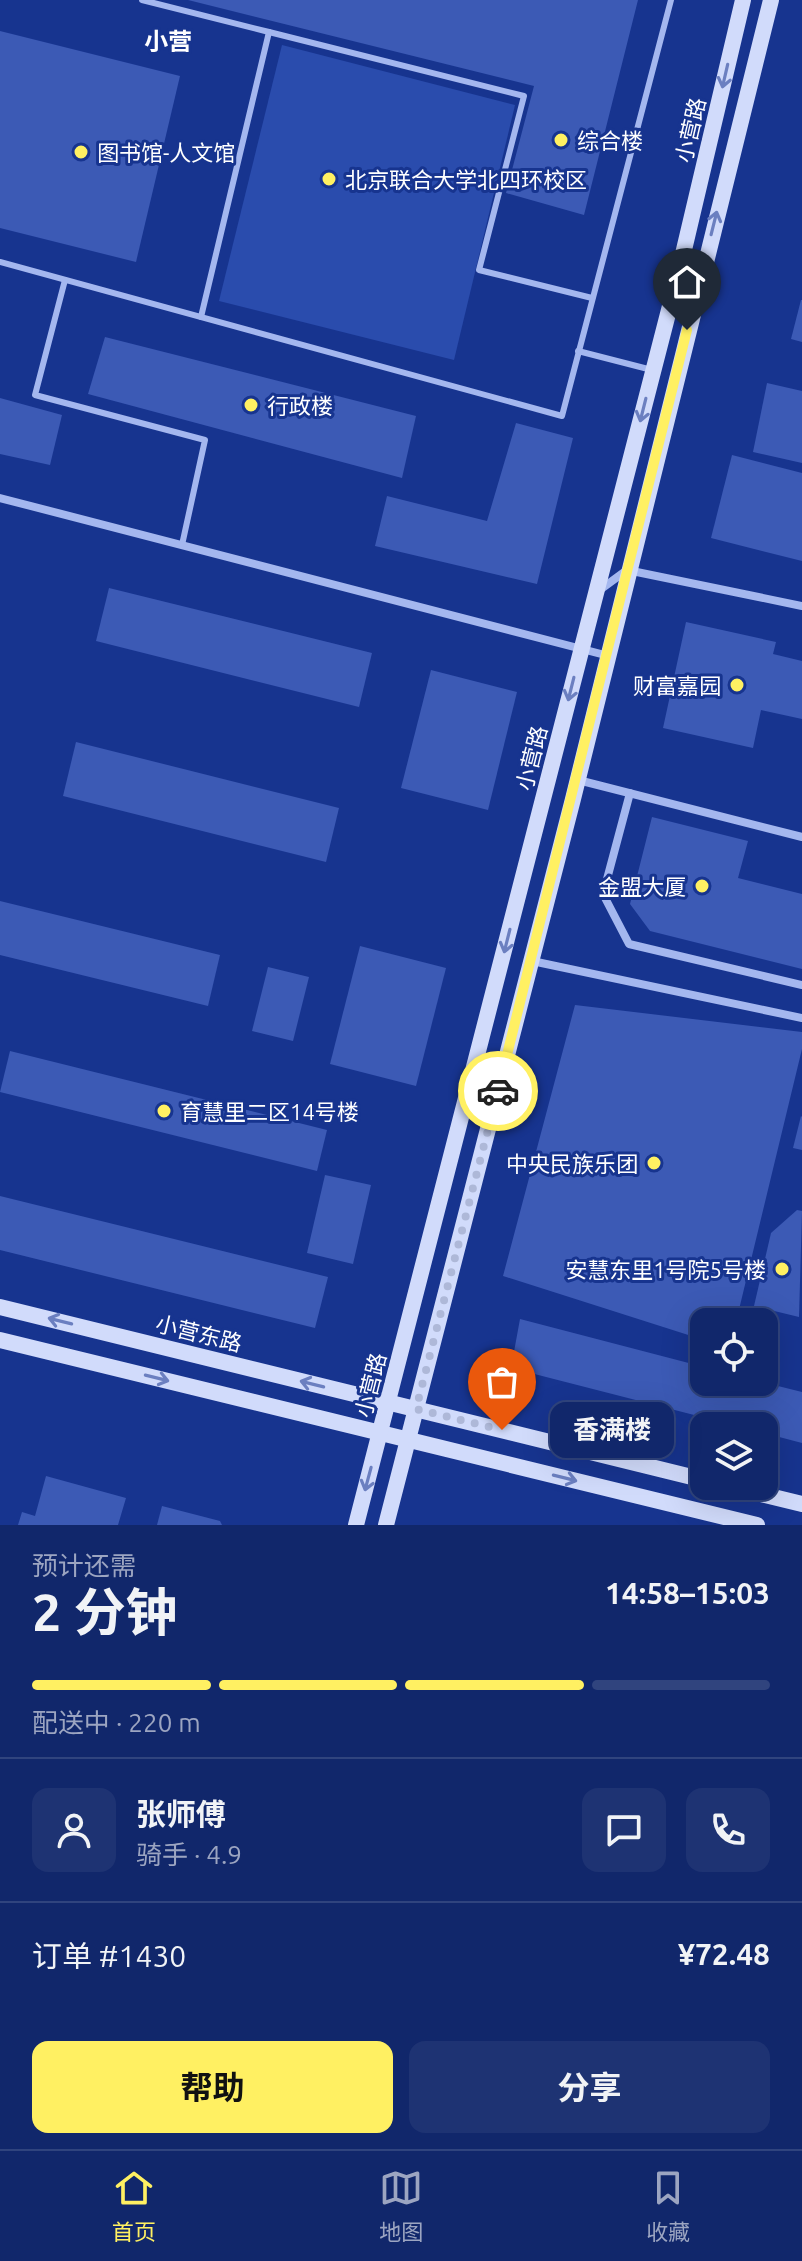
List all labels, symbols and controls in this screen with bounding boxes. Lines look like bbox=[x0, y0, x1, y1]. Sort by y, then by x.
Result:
district label: 小营 bbox=[144, 28, 192, 55]
one-way arrow bbox=[717, 62, 732, 88]
street label: 小营路 bbox=[670, 95, 710, 165]
place label: 综合楼 bbox=[577, 128, 643, 153]
marker: 综合楼 bbox=[552, 131, 570, 149]
place label: 图书馆-人文馆 bbox=[97, 140, 235, 165]
marker: 图书馆-人文馆 bbox=[72, 143, 90, 161]
place label: 北京联合大学北四环校区 bbox=[345, 167, 587, 192]
marker: 北京联合大学北四环校区 bbox=[320, 170, 338, 188]
one-way arrow bbox=[708, 211, 723, 237]
pin bbox=[653, 248, 721, 330]
icon: home bbox=[665, 260, 709, 304]
place label: 行政楼 bbox=[267, 393, 333, 418]
marker: 行政楼 bbox=[242, 396, 260, 414]
one-way arrow bbox=[634, 396, 649, 422]
place label: 财富嘉园 bbox=[633, 673, 721, 698]
one-way arrow bbox=[563, 675, 578, 701]
marker: 财富嘉园 bbox=[728, 676, 746, 694]
street label: 小营路 bbox=[511, 723, 551, 793]
place label: 金盟大厦 bbox=[598, 874, 686, 899]
marker: 金盟大厦 bbox=[693, 877, 711, 895]
one-way arrow bbox=[498, 927, 513, 953]
courier bbox=[458, 1051, 538, 1131]
icon: car bbox=[476, 1069, 520, 1113]
place label: 育慧里二区14号楼 bbox=[180, 1099, 359, 1124]
marker: 育慧里二区14号楼 bbox=[155, 1102, 173, 1120]
place label: 中央民族乐团 bbox=[506, 1151, 638, 1176]
marker: 中央民族乐团 bbox=[645, 1154, 663, 1172]
place label: 安慧东里1号院5号楼 bbox=[565, 1257, 766, 1282]
marker: 安慧东里1号院5号楼 bbox=[773, 1260, 791, 1278]
map controls bbox=[690, 1308, 778, 1500]
button: locate bbox=[690, 1308, 778, 1396]
street label: 小营东路 bbox=[153, 1310, 245, 1356]
one-way arrow bbox=[48, 1313, 73, 1328]
pin bbox=[468, 1348, 536, 1430]
street label: 小营路 bbox=[350, 1350, 390, 1420]
icon: bag bbox=[480, 1360, 524, 1404]
one-way arrow bbox=[144, 1372, 170, 1387]
one-way arrow bbox=[300, 1375, 326, 1390]
callout: 香满楼 bbox=[550, 1402, 674, 1458]
button: layers bbox=[690, 1412, 778, 1500]
text: 香满楼 bbox=[573, 1415, 651, 1444]
one-way arrow bbox=[360, 1466, 375, 1491]
one-way arrow bbox=[552, 1471, 578, 1486]
text: 预计还需 bbox=[32, 1551, 136, 1580]
text: 14:58–15:03 bbox=[605, 1576, 770, 1610]
text: 2 分钟 bbox=[32, 1583, 178, 1641]
text: 配送中 · 220 m bbox=[32, 1708, 201, 1737]
button: person bbox=[32, 1788, 116, 1872]
button: chat bbox=[582, 1788, 666, 1872]
button: phone bbox=[686, 1788, 770, 1872]
text: 张师傅 bbox=[136, 1797, 226, 1831]
text: 骑手 · 4.9 bbox=[136, 1840, 242, 1869]
text: ¥72.48 bbox=[678, 1937, 770, 1971]
text: 订单 #1430 bbox=[32, 1939, 186, 1973]
button: 帮助 bbox=[32, 2041, 393, 2133]
button: 分享 bbox=[409, 2041, 770, 2133]
tab: 首页 bbox=[112, 2166, 156, 2246]
tab: 地图 bbox=[379, 2166, 423, 2246]
tab: 收藏 bbox=[646, 2166, 690, 2246]

